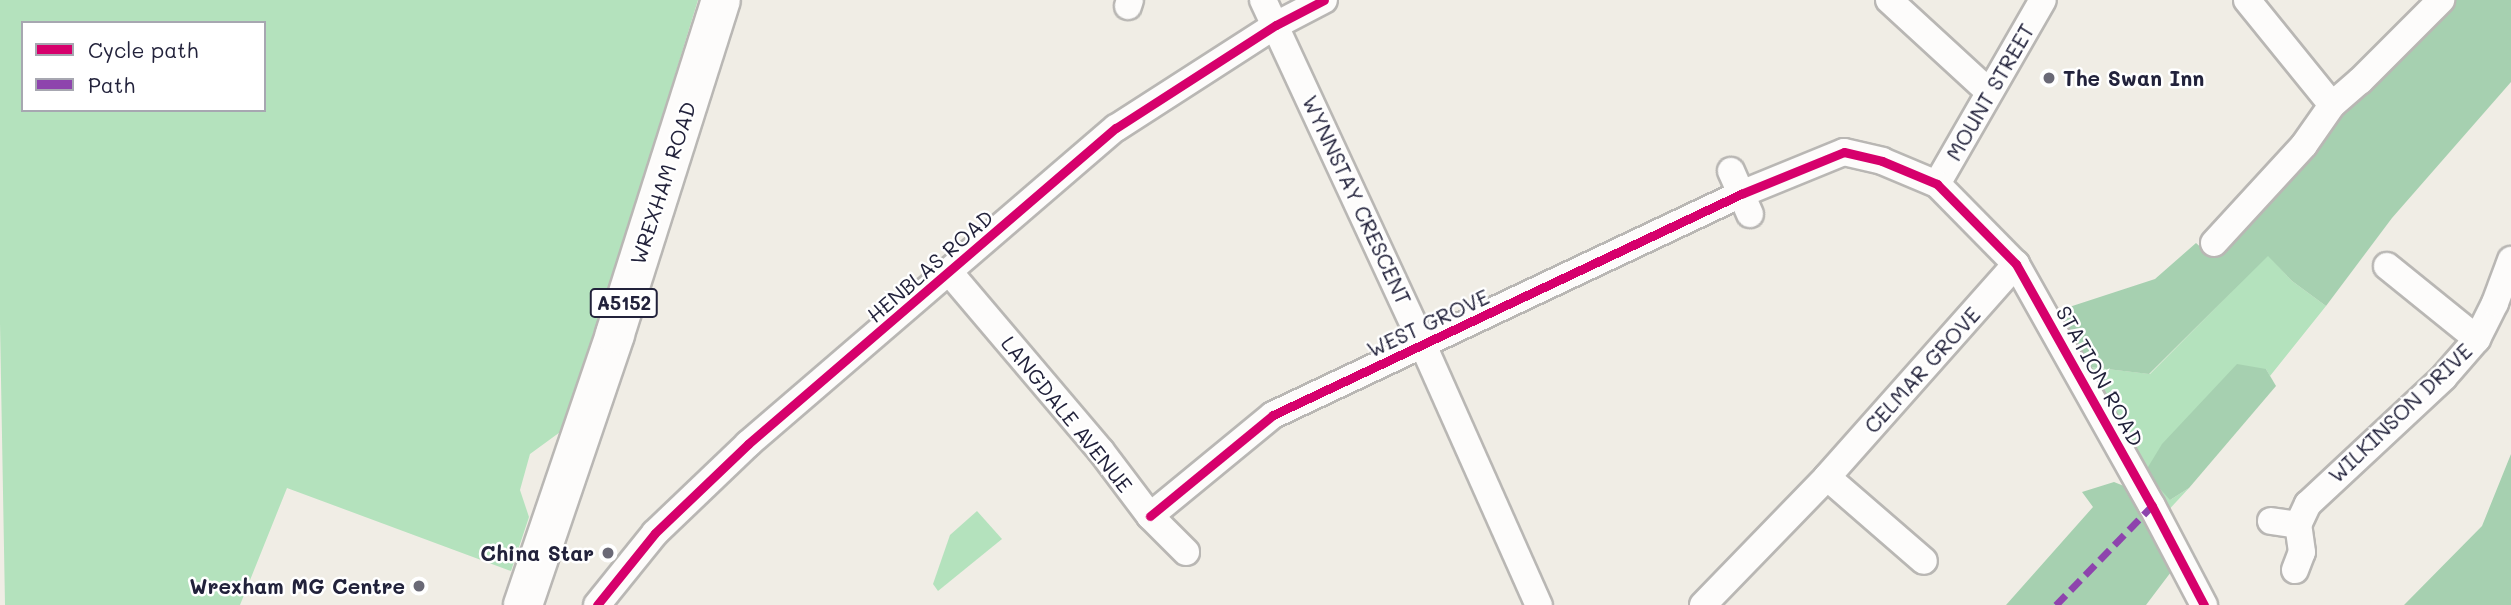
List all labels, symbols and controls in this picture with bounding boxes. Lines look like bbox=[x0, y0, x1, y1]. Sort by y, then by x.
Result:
street label: MOUNT STREET bbox=[1941, 19, 2039, 165]
legend bbox=[21, 21, 266, 112]
text: Cycle path bbox=[88, 36, 198, 63]
place label: The Swan Inn bbox=[2063, 65, 2204, 91]
marker: The Swan Inn bbox=[2041, 70, 2057, 86]
text: Path bbox=[88, 71, 135, 98]
street label: WYNNSTAY CRESCENT bbox=[1297, 91, 1417, 309]
street label: WREXHAM ROAD bbox=[625, 98, 701, 268]
street label: HENBLAS ROAD bbox=[862, 204, 998, 328]
street label: WEST GROVE bbox=[1363, 284, 1493, 362]
road number: A5152 bbox=[589, 288, 659, 318]
street label: STATION ROAD bbox=[2051, 301, 2149, 451]
street label: CELMAR GROVE bbox=[1859, 302, 1985, 438]
street label: LANGDALE AVENUE bbox=[996, 331, 1138, 497]
street label: WILKINSON DRIVE bbox=[2323, 338, 2477, 488]
place label: China Star bbox=[480, 540, 594, 566]
marker: China Star bbox=[600, 545, 616, 561]
place label: Wrexham MG Centre bbox=[190, 573, 405, 599]
marker: Wrexham MG Centre bbox=[411, 578, 427, 594]

